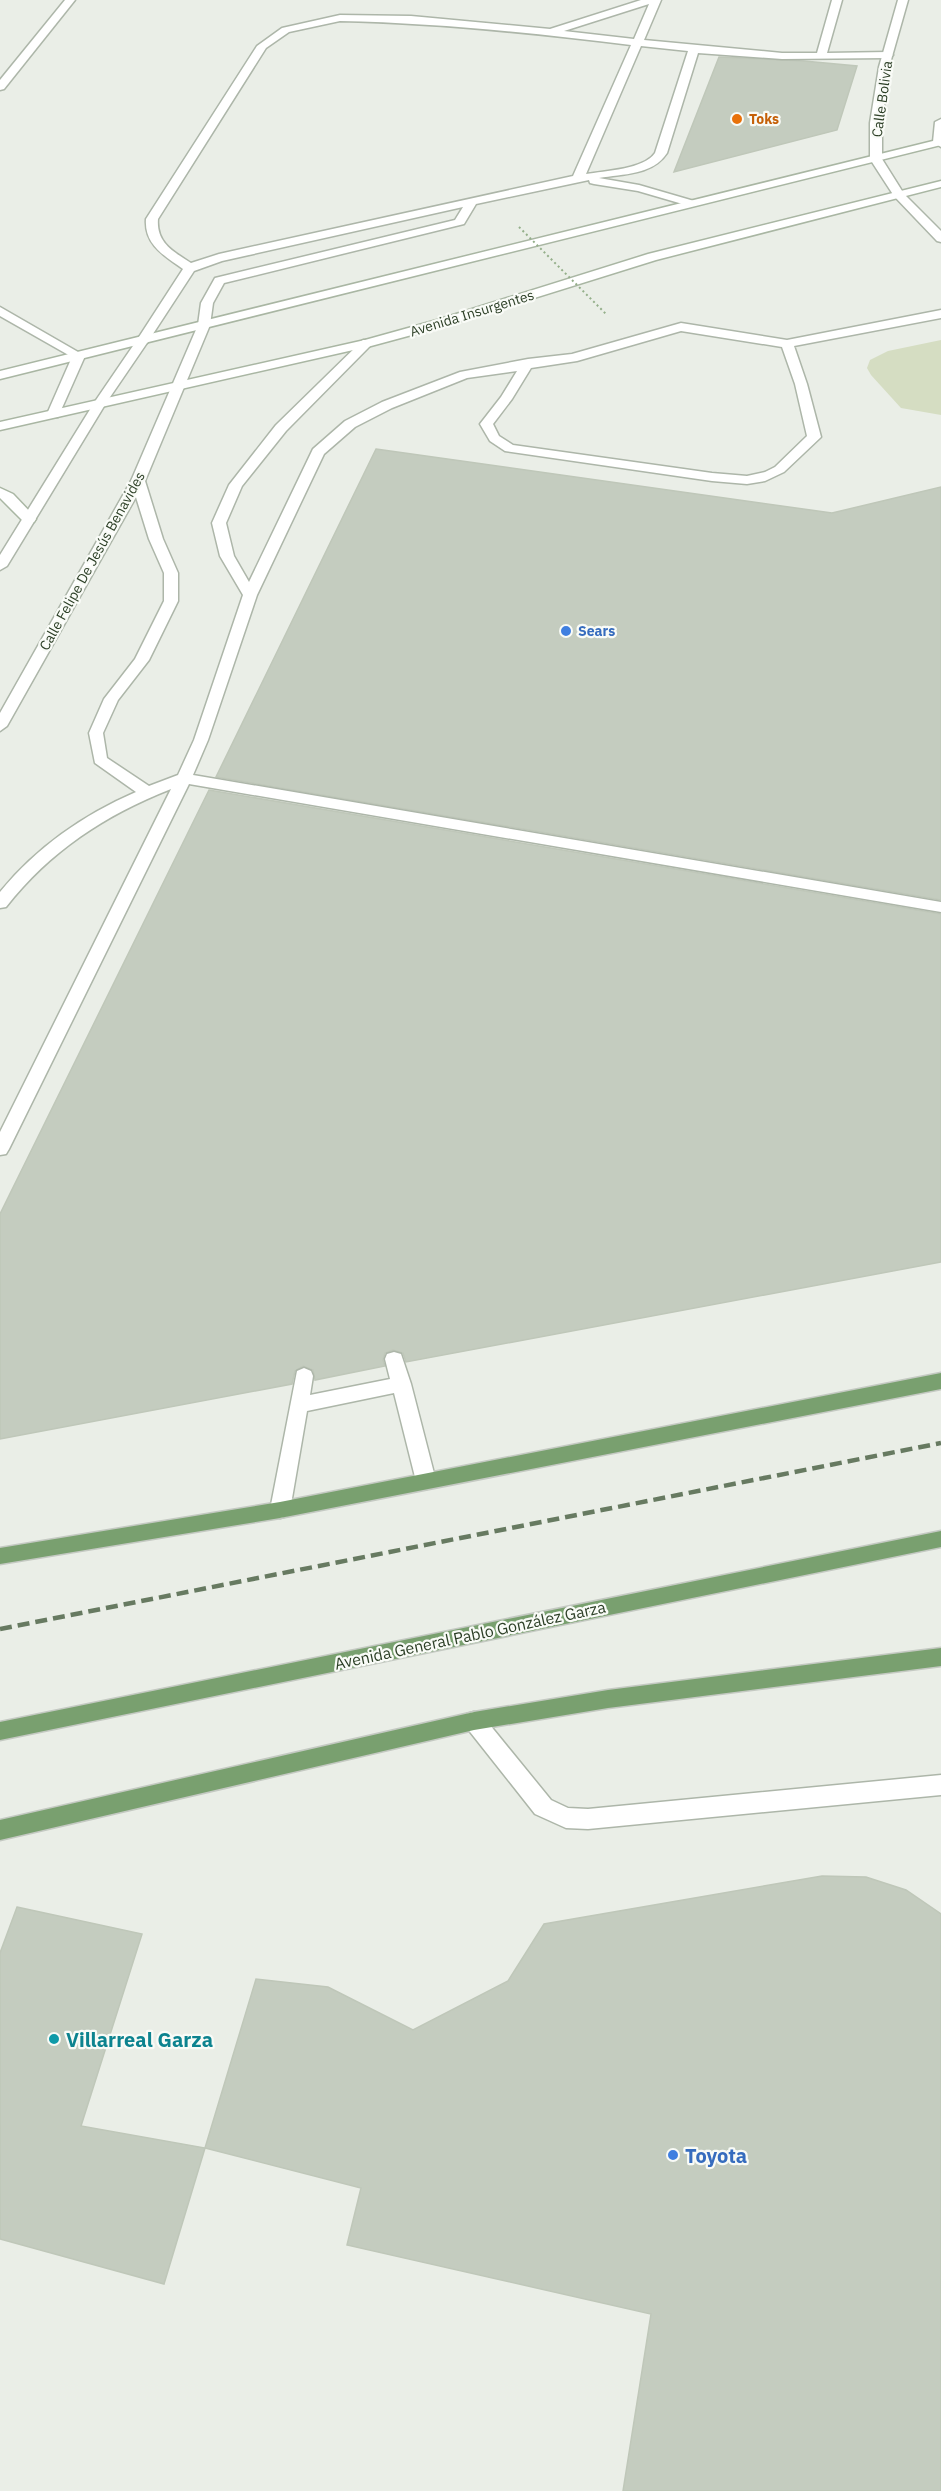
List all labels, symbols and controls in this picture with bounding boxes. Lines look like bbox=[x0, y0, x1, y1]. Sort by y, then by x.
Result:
street label: Calle Bolivia bbox=[868, 59, 896, 138]
place label: Toks bbox=[749, 110, 779, 128]
marker: Toks bbox=[730, 112, 744, 126]
street label: Avenida Insurgentes bbox=[408, 285, 536, 340]
street label: Calle Felipe De Jesús Benavides bbox=[35, 468, 149, 654]
place label: Sears bbox=[578, 622, 615, 640]
marker: Sears bbox=[559, 624, 573, 638]
street label: Avenida General Pablo González Garza bbox=[333, 1596, 608, 1674]
place label: Villarreal Garza bbox=[66, 2026, 213, 2053]
marker: Villarreal Garza bbox=[47, 2032, 61, 2046]
place label: Toyota bbox=[685, 2142, 747, 2169]
marker: Toyota bbox=[666, 2148, 680, 2162]

